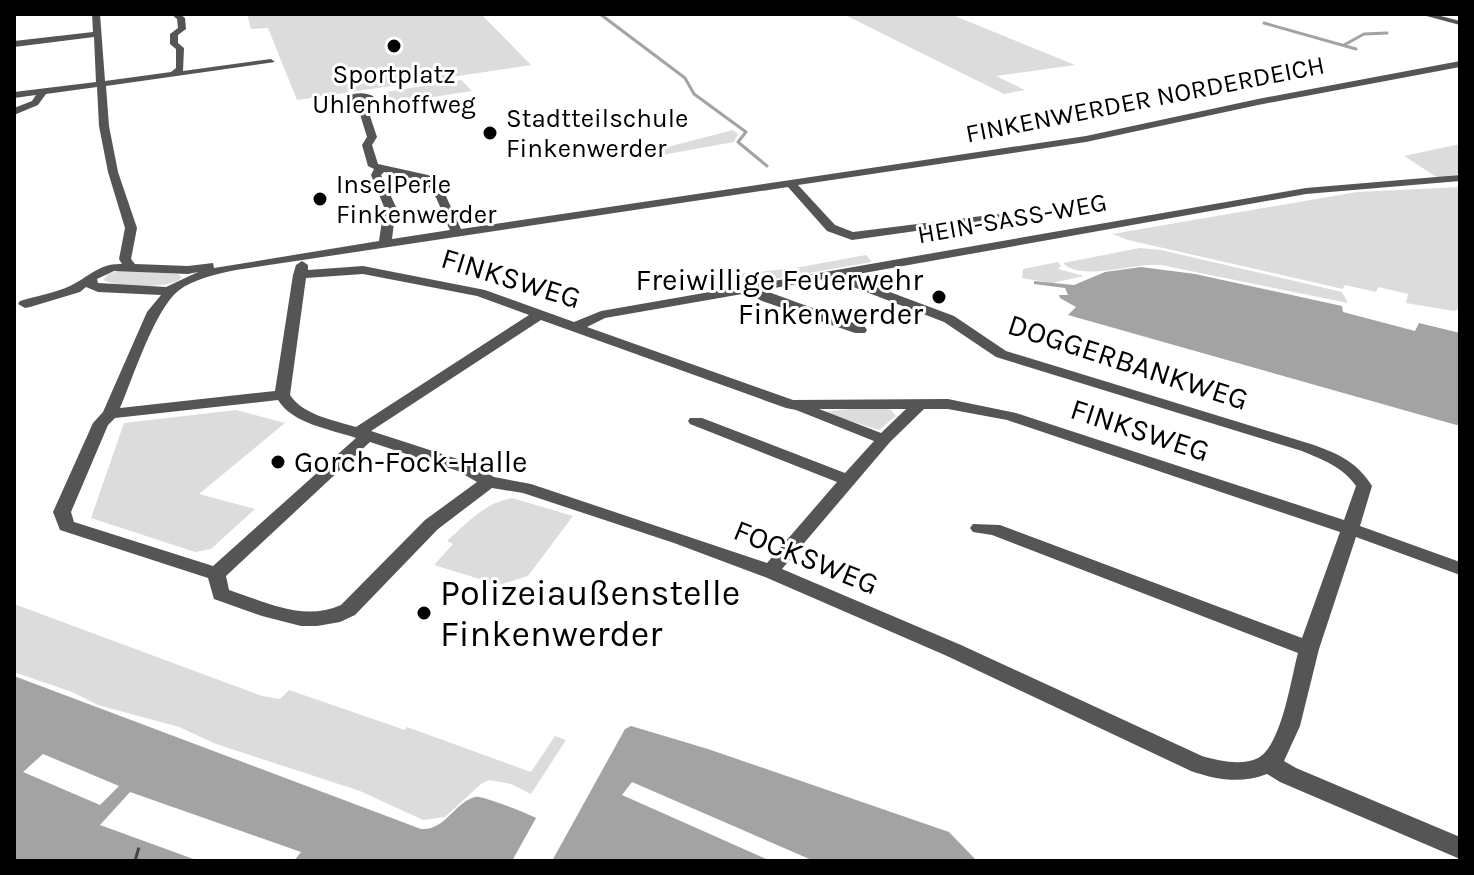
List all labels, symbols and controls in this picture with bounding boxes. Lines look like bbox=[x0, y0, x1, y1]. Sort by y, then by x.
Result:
marker: Sportplatz Uhlenhoffweg bbox=[385, 37, 403, 55]
street label: FINKENWERDER NORDERDEICH bbox=[963, 49, 1327, 150]
place label: Sportplatz Uhlenhoffweg bbox=[312, 59, 476, 120]
place label: Stadtteilschule Finkenwerder bbox=[506, 103, 688, 164]
marker: Stadtteilschule Finkenwerder bbox=[481, 124, 499, 142]
place label: InselPerle Finkenwerder bbox=[336, 169, 497, 230]
street label: HEIN-SASS-WEG bbox=[915, 187, 1109, 250]
marker: InselPerle Finkenwerder bbox=[311, 190, 329, 208]
street label: FINKSWEG bbox=[437, 240, 585, 316]
place label: Freiwillige Feuerwehr Finkenwerder bbox=[635, 262, 923, 332]
marker: Freiwillige Feuerwehr Finkenwerder bbox=[930, 288, 948, 306]
street label: DOGGERBANKWEG bbox=[1003, 306, 1253, 418]
street label: FINKSWEG bbox=[1066, 391, 1214, 469]
place label: Gorch-Fock-Halle bbox=[294, 444, 527, 480]
marker: Gorch-Fock-Halle bbox=[269, 453, 287, 471]
street label: FOCKSWEG bbox=[728, 512, 884, 602]
place label: Polizeiaußenstelle Finkenwerder bbox=[440, 572, 740, 655]
marker: Polizeiaußenstelle Finkenwerder bbox=[415, 604, 433, 622]

